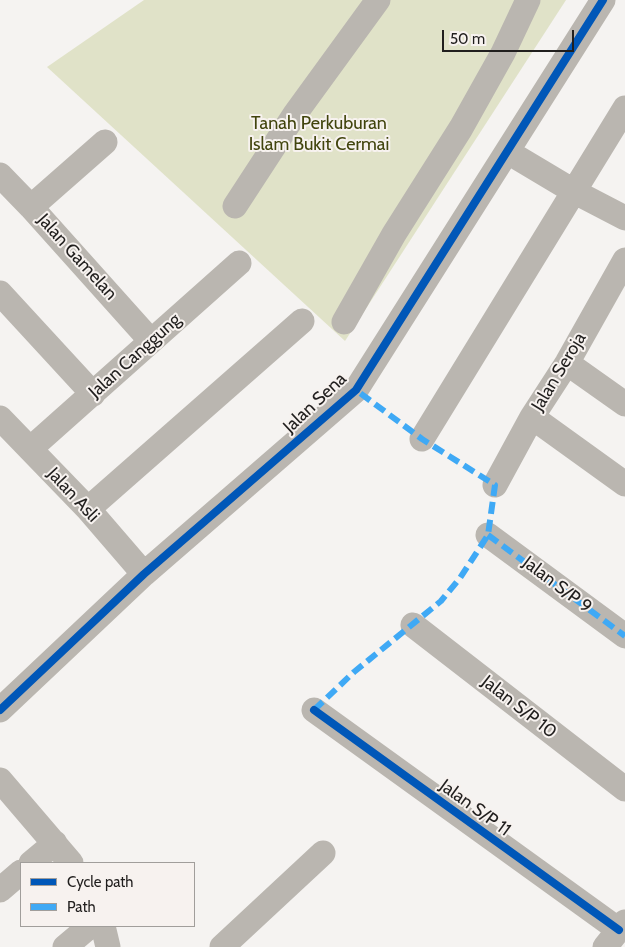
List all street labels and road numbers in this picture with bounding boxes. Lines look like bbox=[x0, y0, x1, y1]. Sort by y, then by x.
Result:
street label: Jalan Gamelan bbox=[33, 209, 121, 305]
street label: Jalan Canggung bbox=[85, 309, 185, 403]
street label: Jalan Seroja bbox=[527, 329, 591, 415]
street label: Jalan Sena bbox=[279, 368, 351, 438]
street label: Jalan Asli bbox=[42, 463, 104, 527]
street label: Jalan S/P 9 bbox=[518, 552, 596, 618]
street label: Jalan S/P 10 bbox=[477, 671, 561, 743]
street label: Jalan S/P 11 bbox=[435, 775, 515, 841]

